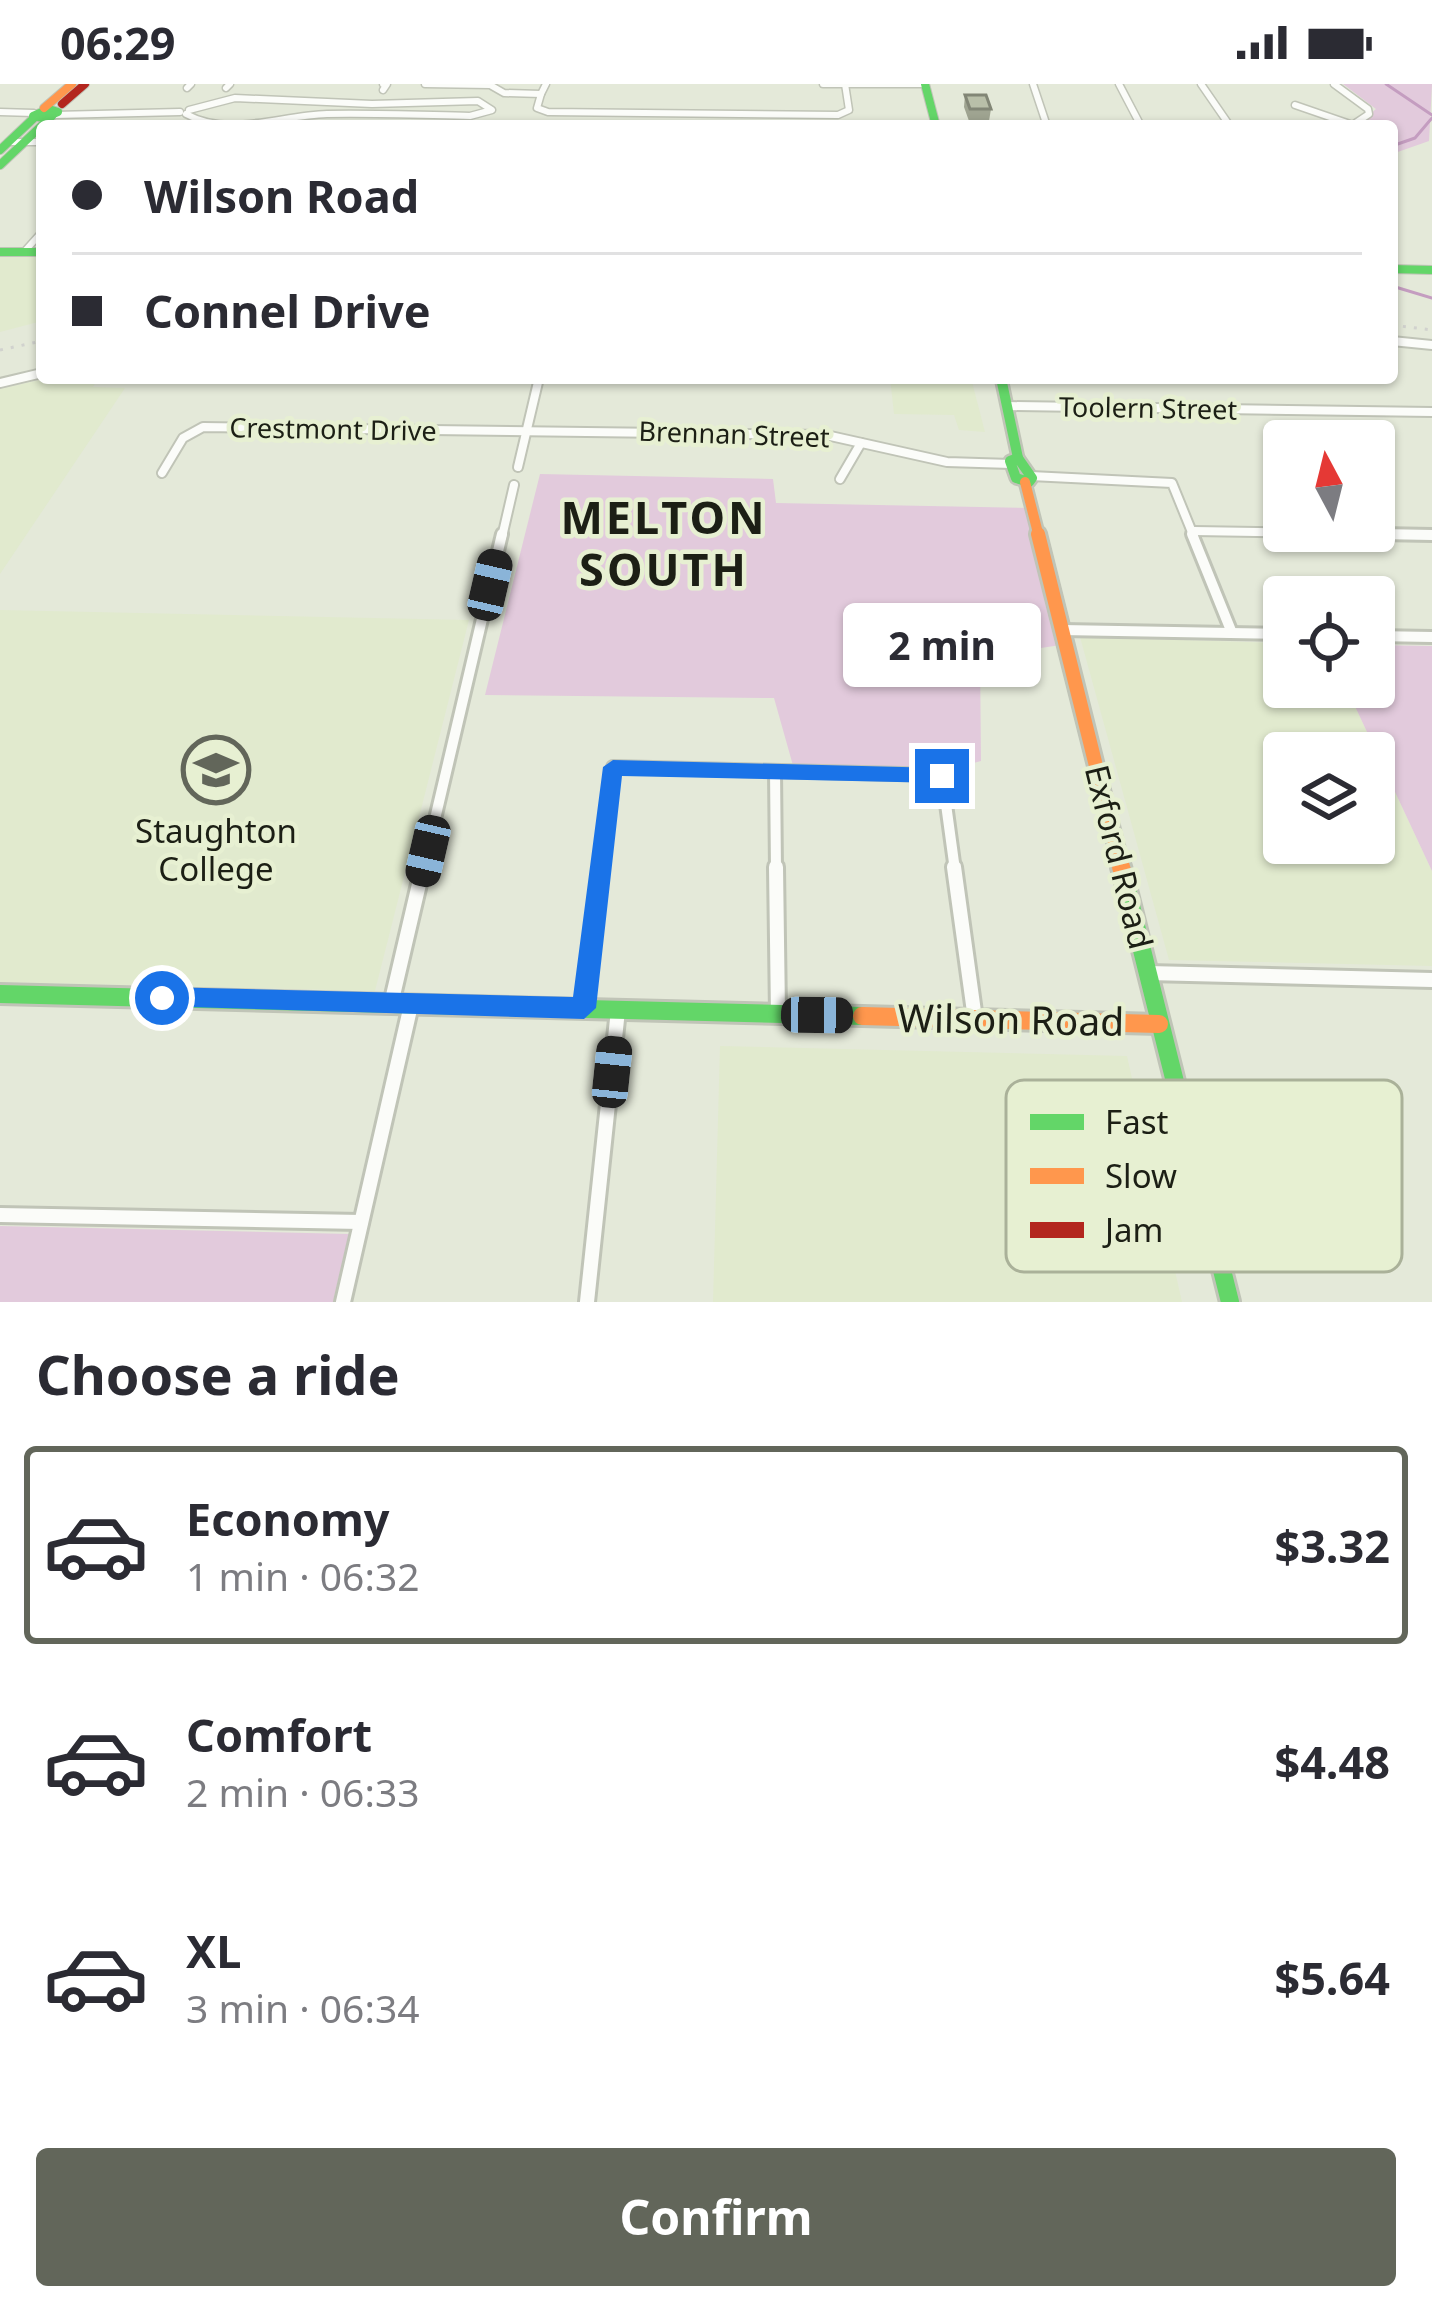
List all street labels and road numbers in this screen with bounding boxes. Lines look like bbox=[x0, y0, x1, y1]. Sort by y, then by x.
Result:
street label: Toolern Street bbox=[1059, 387, 1238, 428]
street label: Crestmont Drive bbox=[229, 408, 437, 449]
street label: Brennan Street bbox=[638, 412, 830, 455]
street label: Exford Road bbox=[1075, 760, 1164, 954]
street label: Wilson Road bbox=[897, 990, 1125, 1047]

